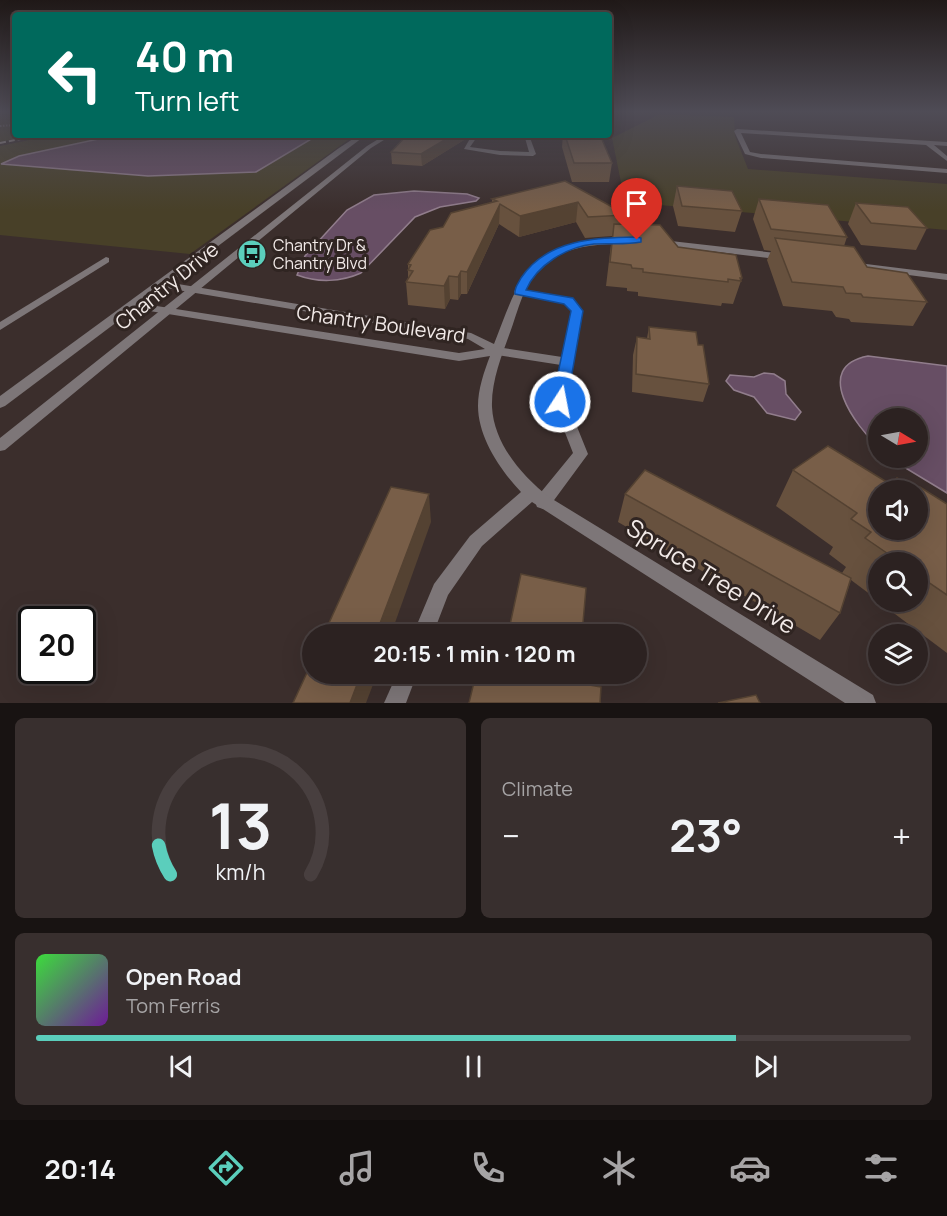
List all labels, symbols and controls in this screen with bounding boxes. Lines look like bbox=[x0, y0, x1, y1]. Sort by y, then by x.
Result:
text: 40 m bbox=[135, 27, 234, 85]
icon: left bbox=[36, 36, 114, 114]
text: Turn left bbox=[135, 82, 239, 119]
pin bbox=[611, 178, 662, 240]
icon: arrive bbox=[620, 187, 653, 220]
place label: Chantry Dr & Chantry Blvd bbox=[273, 234, 367, 274]
street label: Chantry Drive bbox=[109, 236, 224, 336]
bus stop icon: Chantry Dr & Chantry Blvd bbox=[236, 238, 268, 270]
street label: Chantry Boulevard bbox=[295, 298, 467, 349]
position arrow bbox=[528, 370, 592, 434]
north arrow bbox=[868, 408, 928, 468]
map controls bbox=[868, 408, 928, 684]
button: sound bbox=[868, 480, 928, 540]
street label: Spruce Tree Drive bbox=[621, 510, 803, 641]
button: search bbox=[868, 552, 928, 612]
speed limit sign: 20 bbox=[18, 606, 96, 684]
button: layers bbox=[868, 624, 928, 684]
text: 20:15 · 1 min · 120 m bbox=[373, 639, 576, 669]
text: Climate bbox=[502, 775, 573, 802]
text: 13 bbox=[209, 782, 272, 868]
text: 23° bbox=[669, 804, 743, 866]
text: − bbox=[502, 813, 520, 858]
text: + bbox=[892, 813, 911, 858]
text: km/h bbox=[216, 857, 265, 886]
text: Open Road bbox=[126, 962, 241, 992]
text: Tom Ferris bbox=[126, 992, 220, 1019]
icon: previous bbox=[165, 1050, 198, 1083]
icon: pause bbox=[457, 1050, 490, 1083]
icon: next bbox=[749, 1050, 782, 1083]
icon: directions bbox=[205, 1147, 247, 1189]
icon: music bbox=[336, 1147, 378, 1189]
icon: phone bbox=[467, 1147, 509, 1189]
icon: climate bbox=[598, 1147, 640, 1189]
icon: car bbox=[729, 1147, 771, 1189]
icon: filters bbox=[860, 1147, 902, 1189]
text: 20:14 bbox=[45, 1150, 116, 1187]

